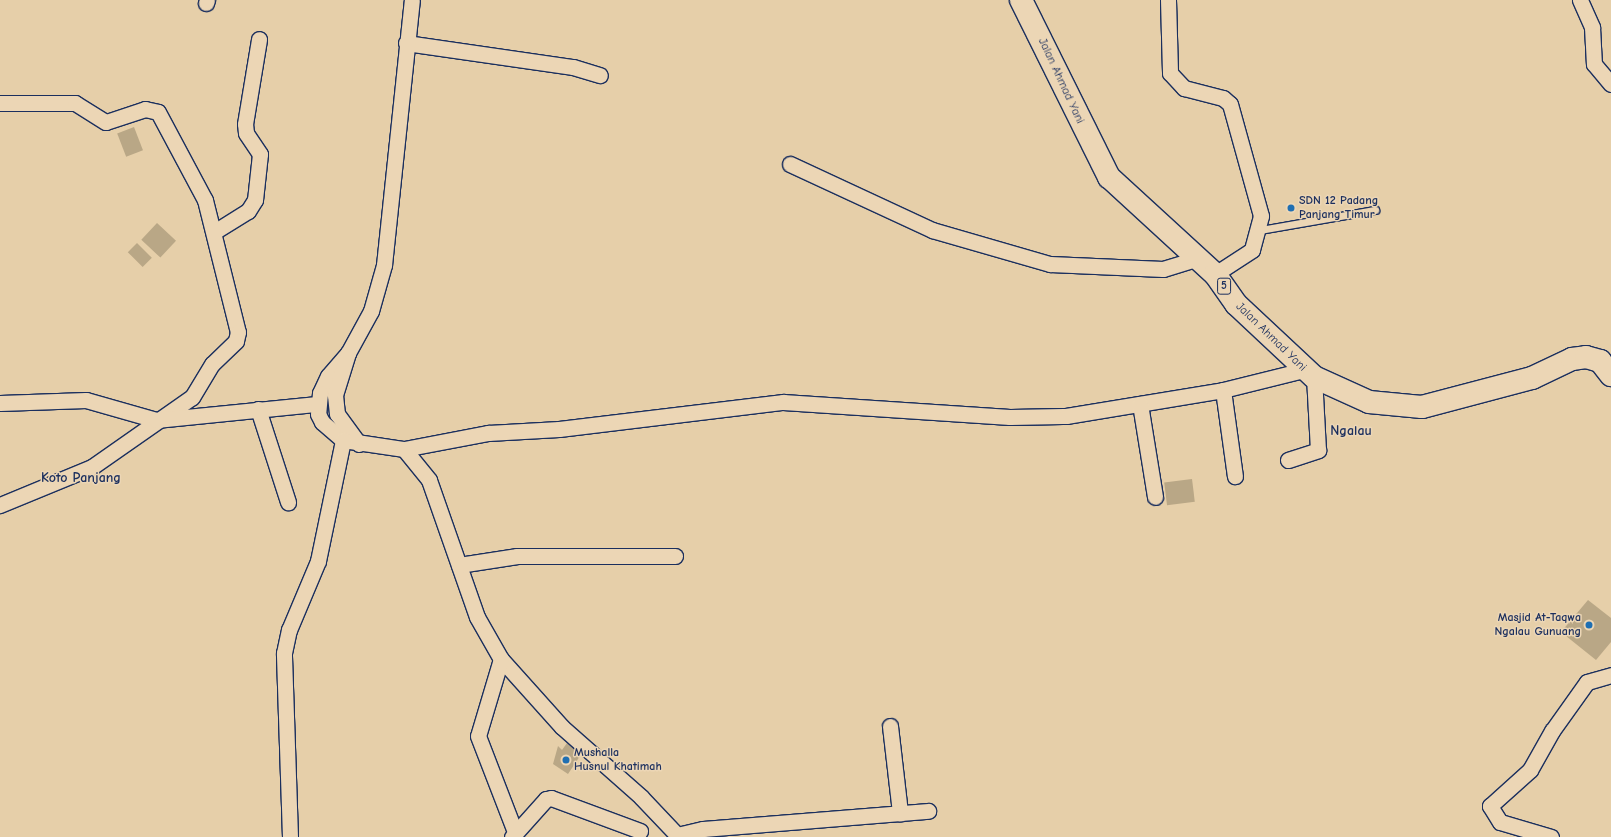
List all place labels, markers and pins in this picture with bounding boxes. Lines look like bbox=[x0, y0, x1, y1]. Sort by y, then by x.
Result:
place label: SDN 12 Padang Panjang Timur bbox=[1299, 194, 1378, 222]
marker: SDN 12 Padang Panjang Timur bbox=[1286, 203, 1296, 213]
place label: Masjid At-Taqwa Ngalau Gunuang bbox=[1494, 611, 1581, 639]
marker: Masjid At-Taqwa Ngalau Gunuang bbox=[1584, 620, 1594, 630]
place label: Mushalla Husnul Khatimah bbox=[574, 746, 662, 774]
marker: Mushalla Husnul Khatimah bbox=[561, 755, 571, 765]

